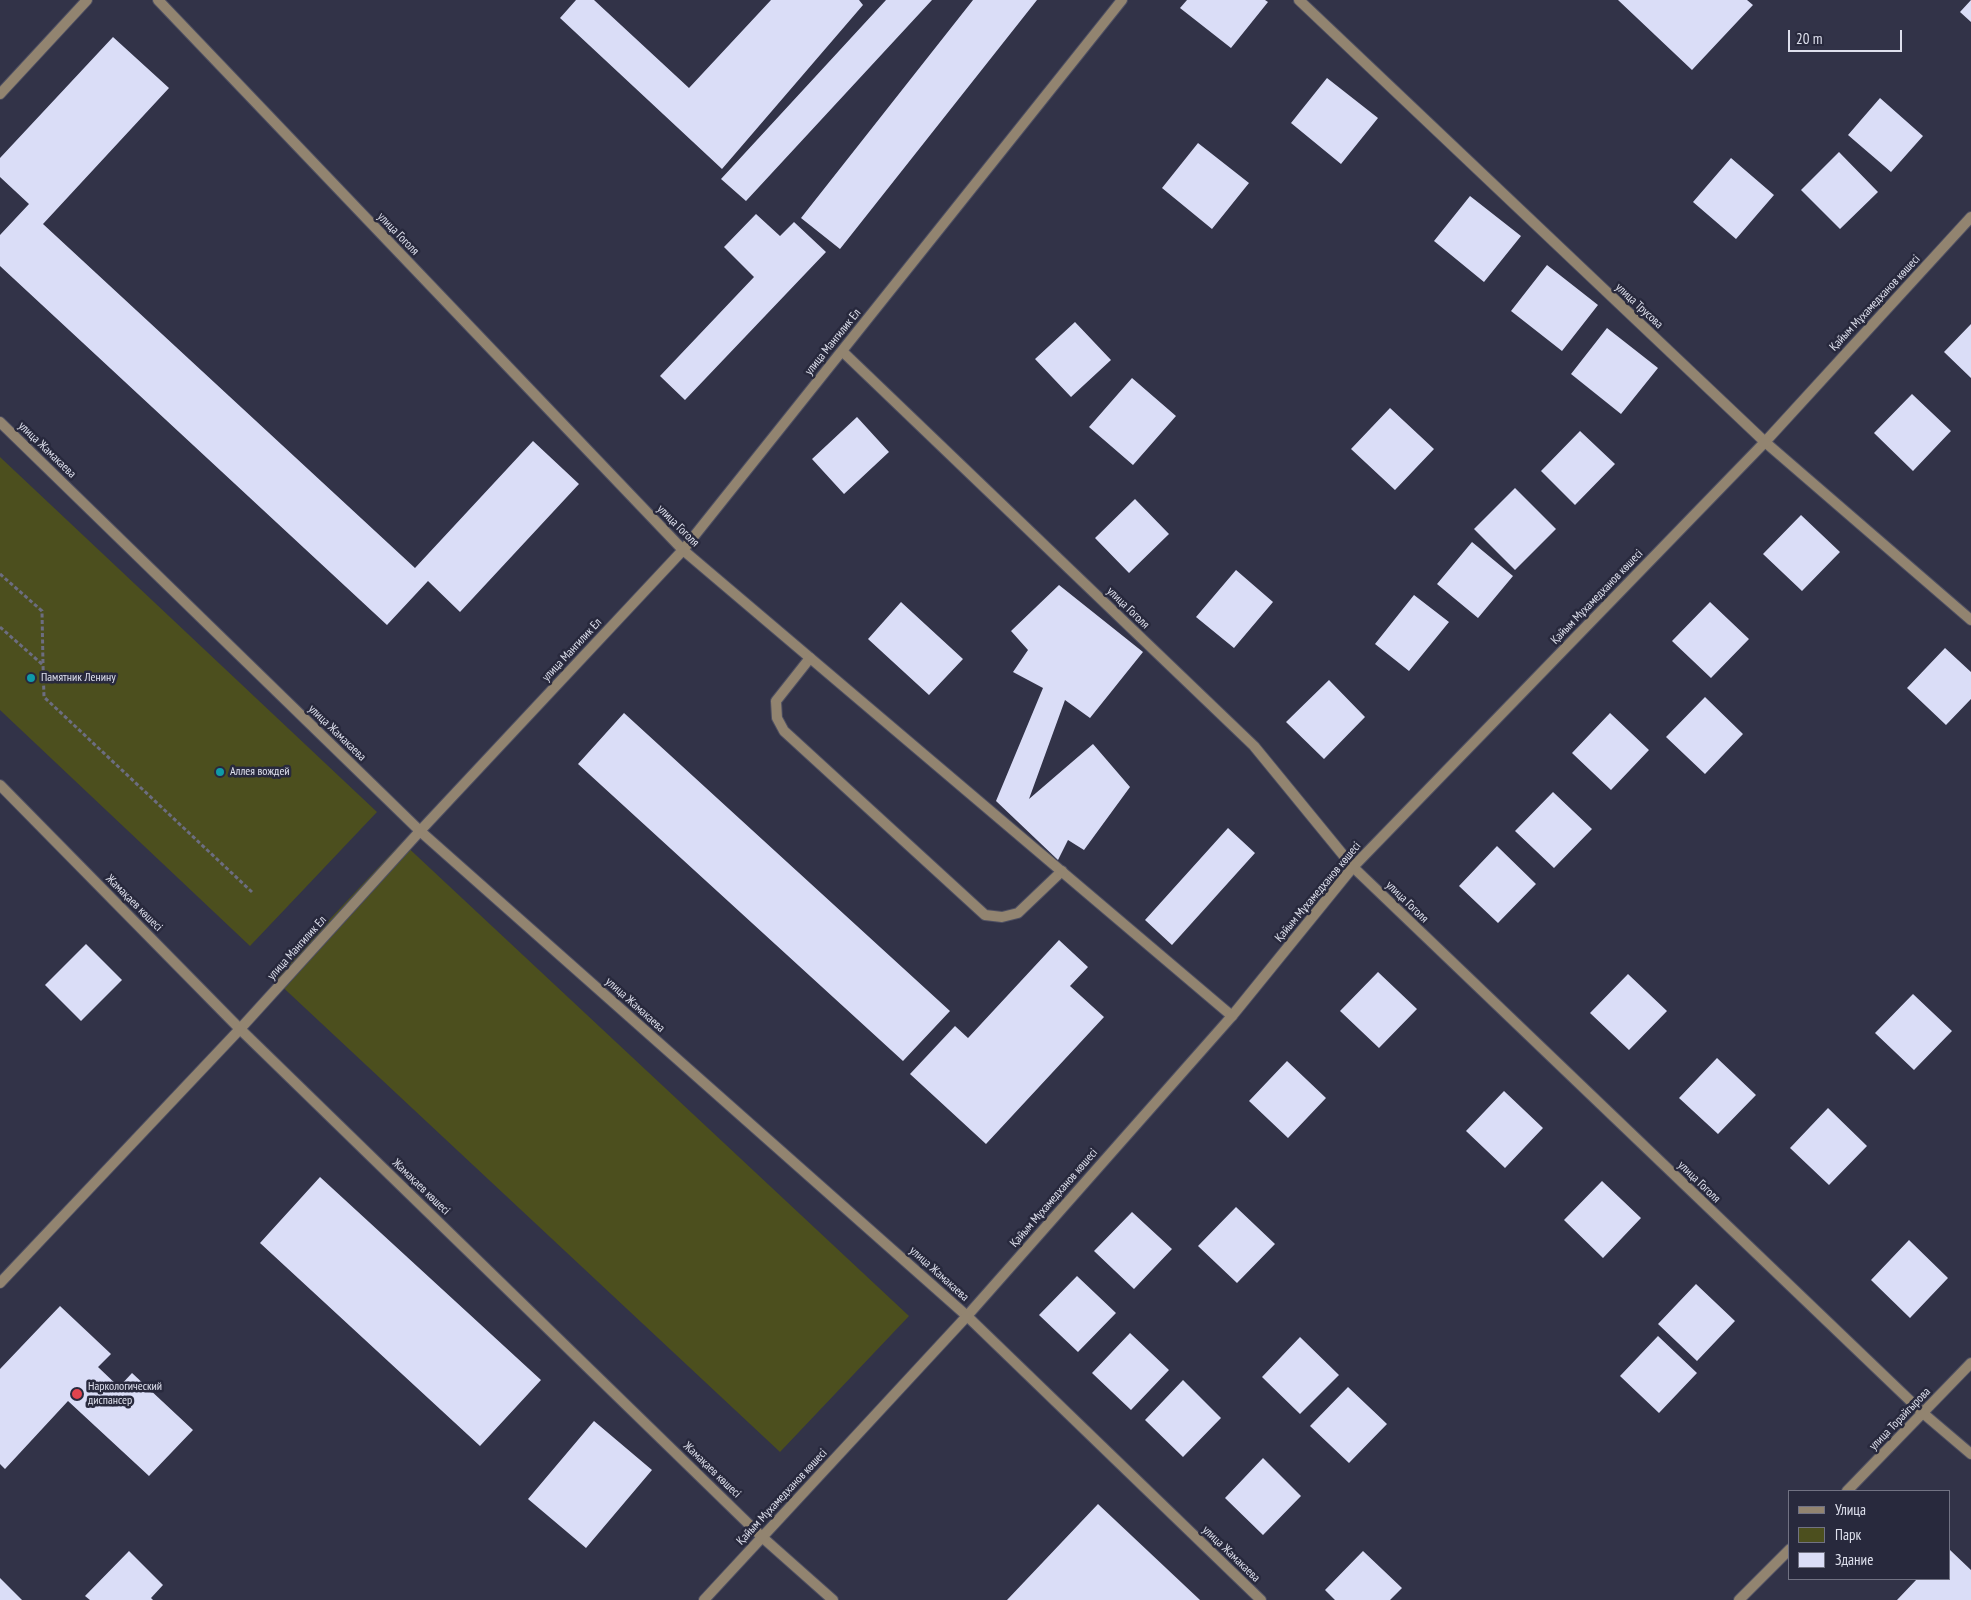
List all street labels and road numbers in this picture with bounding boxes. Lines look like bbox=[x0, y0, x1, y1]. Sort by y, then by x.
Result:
street label: улица Гоголя bbox=[374, 210, 422, 258]
street label: Қайым Мұхамедханов көшесі bbox=[1827, 252, 1923, 354]
street label: улица Трусова bbox=[1612, 280, 1666, 332]
street label: улица Мангилик Ел bbox=[802, 306, 864, 378]
street label: улица Жамакаева bbox=[15, 419, 79, 481]
street label: улица Гоголя bbox=[654, 502, 702, 550]
street label: Қайым Мұхамедханов көшесі bbox=[1548, 547, 1646, 647]
street label: улица Гоголя bbox=[1104, 584, 1152, 632]
street label: улица Мангилик Ел bbox=[539, 615, 605, 685]
street label: улица Жамакаева bbox=[305, 702, 369, 764]
street label: Қайым Мұхамедханов көшесі bbox=[1272, 839, 1364, 945]
street label: Жамақаев көшесі bbox=[103, 872, 165, 934]
street label: улица Гоголя bbox=[1383, 878, 1431, 926]
street label: улица Мангилик Ел bbox=[265, 913, 329, 983]
street label: улица Жамакаева bbox=[602, 975, 668, 1035]
street label: Қайым Мұхамедханов көшесі bbox=[1007, 1146, 1101, 1250]
street label: Жамақаев көшесі bbox=[389, 1156, 453, 1218]
street label: улица Гоголя bbox=[1675, 1158, 1723, 1206]
street label: улица Жамакаева bbox=[906, 1244, 972, 1304]
street label: улица Торайгырова bbox=[1866, 1385, 1934, 1453]
street label: Жамақаев көшесі bbox=[680, 1439, 744, 1501]
street label: Қайым Мұхамедханов көшесі bbox=[734, 1446, 830, 1548]
street label: улица Жамакаева bbox=[1199, 1523, 1263, 1585]

